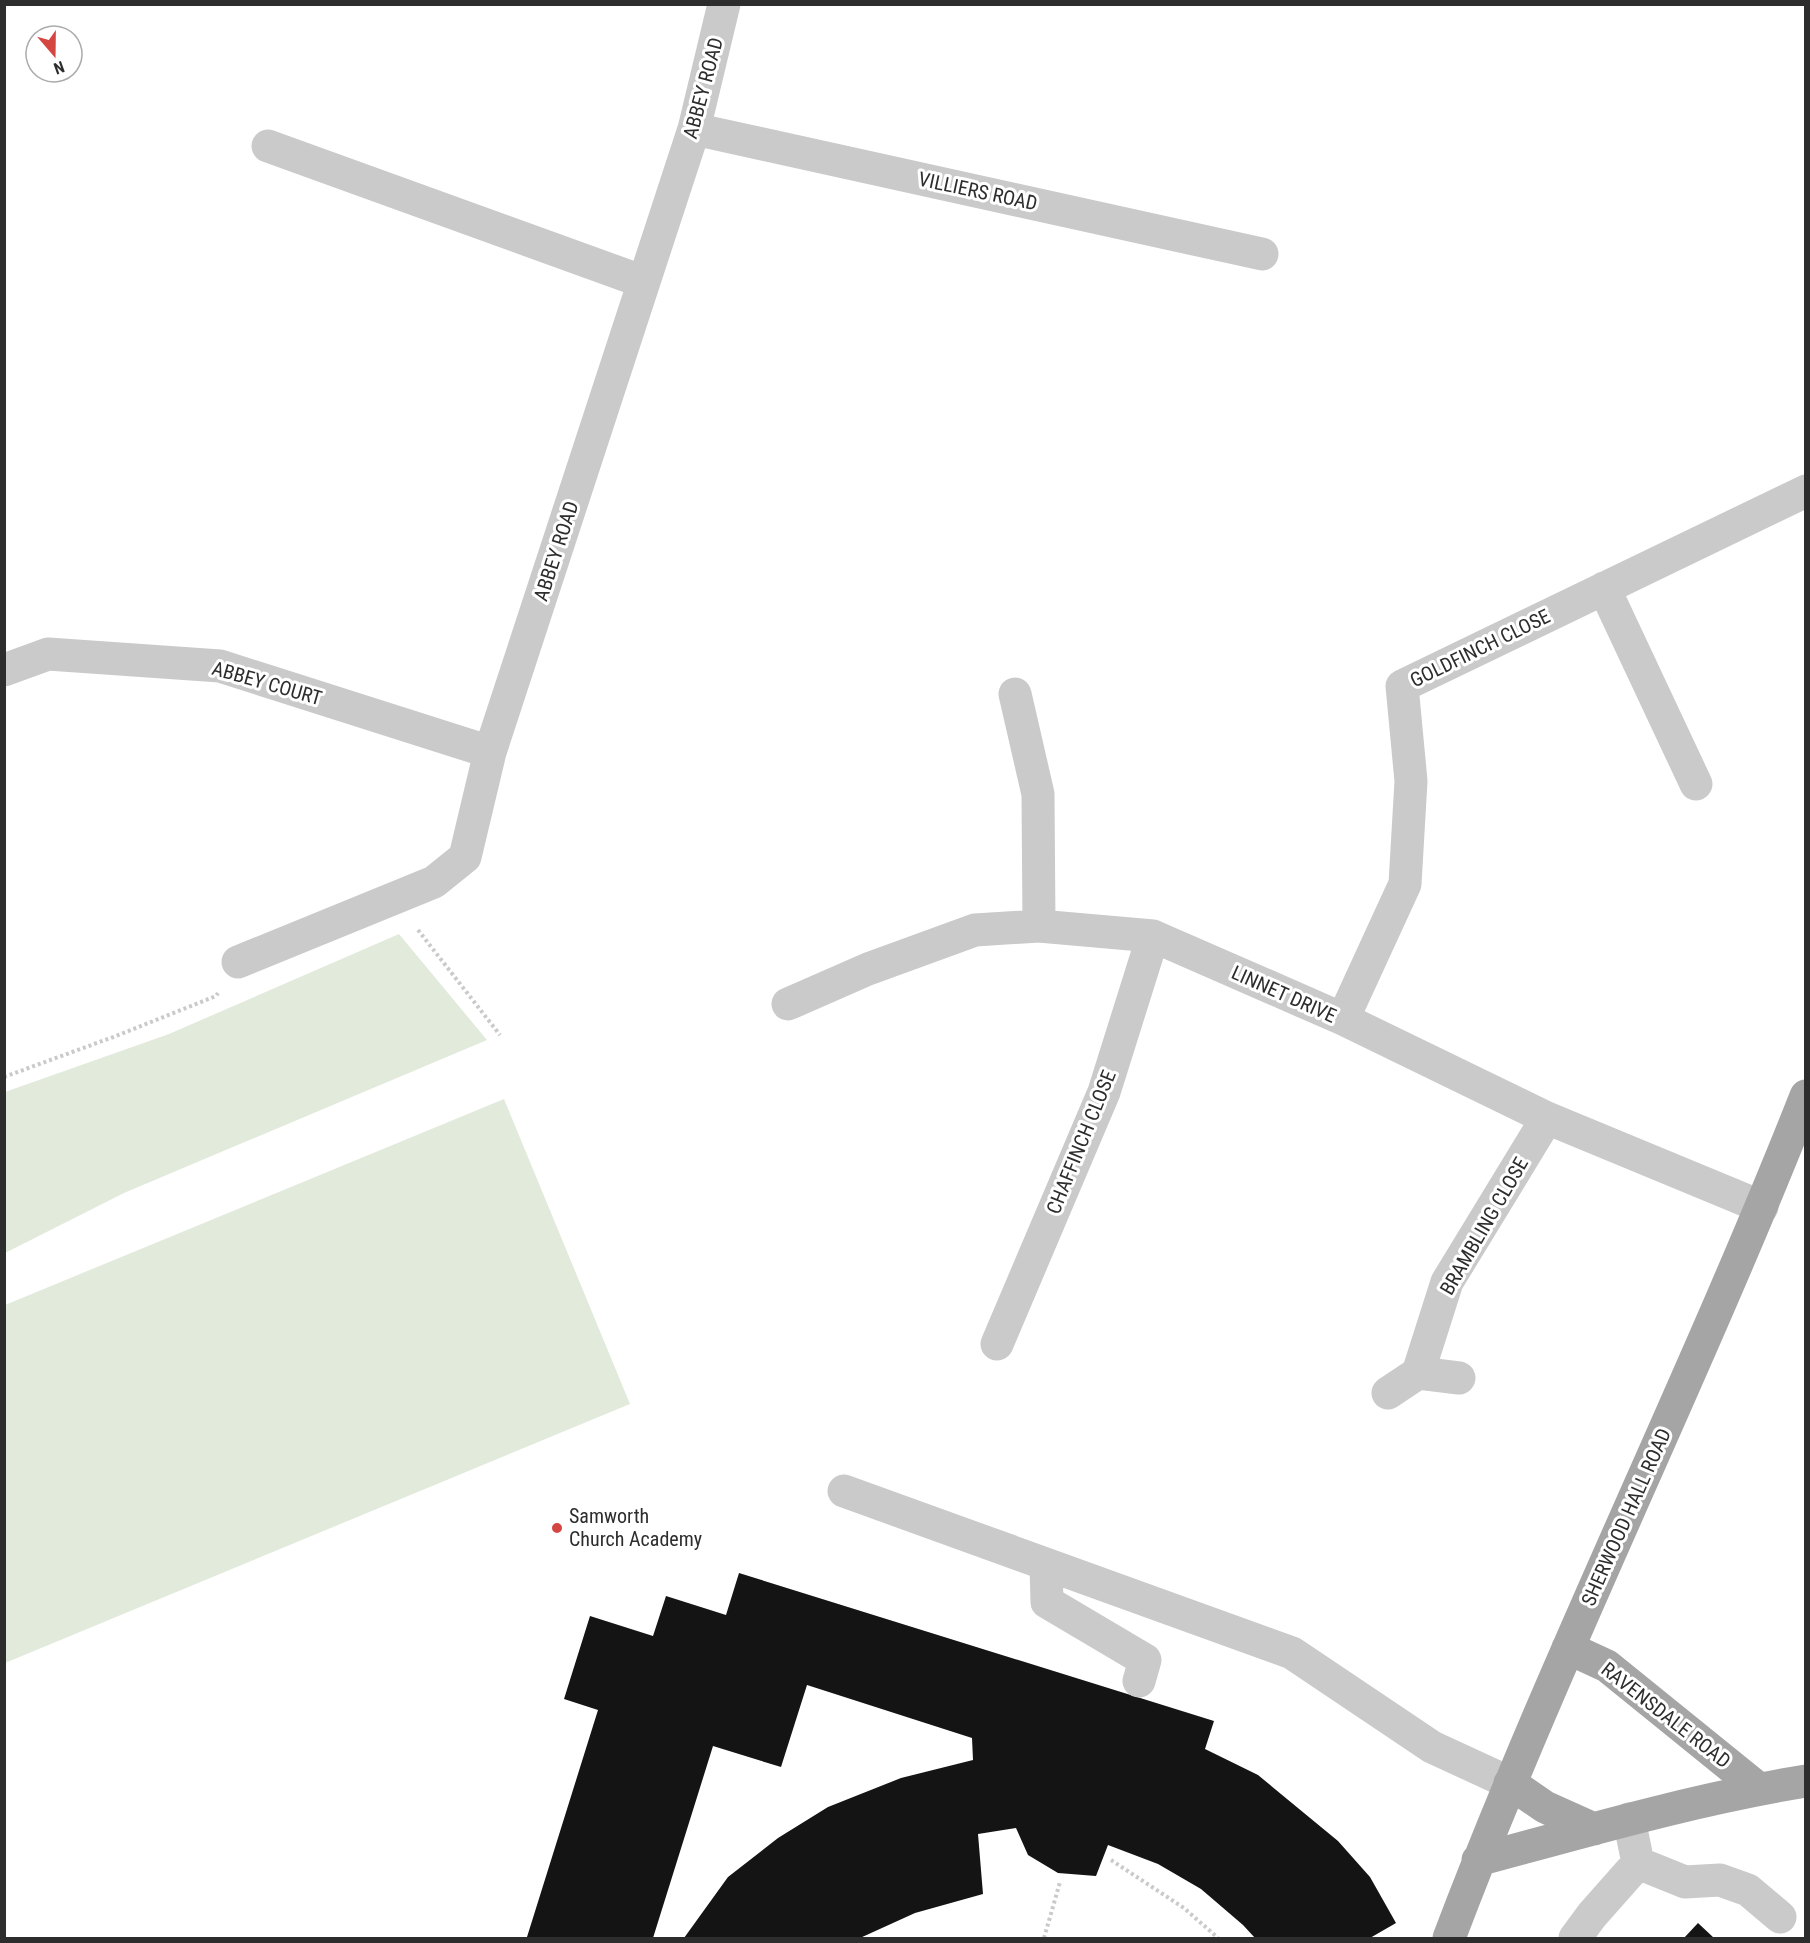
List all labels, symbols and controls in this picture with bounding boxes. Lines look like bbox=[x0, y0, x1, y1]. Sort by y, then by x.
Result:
north arrow bbox=[24, 24, 84, 84]
street label: ABBEY ROAD bbox=[678, 35, 728, 141]
text: N bbox=[51, 57, 67, 78]
street label: VILLIERS ROAD bbox=[916, 167, 1040, 215]
street label: ABBEY ROAD bbox=[529, 498, 583, 604]
street label: GOLDFINCH CLOSE bbox=[1406, 604, 1554, 692]
street label: ABBEY COURT bbox=[209, 656, 325, 710]
street label: LINNET DRIVE bbox=[1228, 960, 1340, 1028]
street label: CHAFFINCH CLOSE bbox=[1041, 1067, 1121, 1217]
street label: BRAMBLING CLOSE bbox=[1435, 1153, 1533, 1299]
street label: SHERWOOD HALL ROAD bbox=[1576, 1425, 1676, 1609]
place label: Samworth Church Academy bbox=[569, 1504, 702, 1551]
marker: Samworth Church Academy bbox=[550, 1521, 564, 1535]
street label: RAVENSDALE ROAD bbox=[1597, 1657, 1735, 1773]

